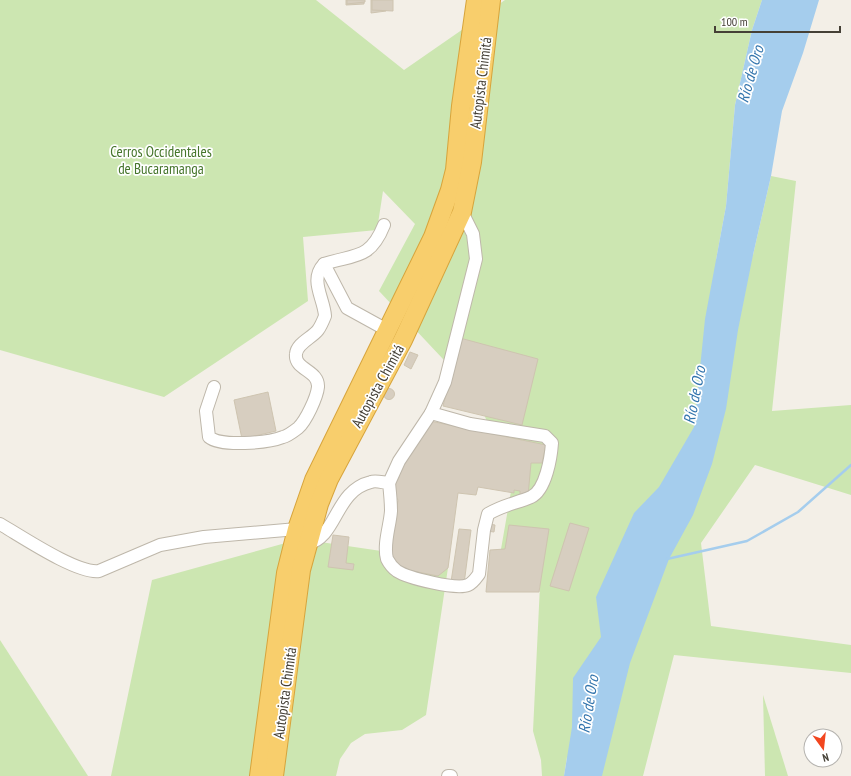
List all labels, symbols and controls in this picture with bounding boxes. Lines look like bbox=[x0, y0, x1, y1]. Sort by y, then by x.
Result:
scale bar bbox=[715, 8, 840, 34]
text: 100 m bbox=[721, 14, 748, 29]
street label: Autopista Chimitá bbox=[465, 36, 496, 130]
water label: Río de Oro bbox=[732, 42, 768, 105]
park label: Cerros Occidentales de Bucaramanga bbox=[110, 142, 212, 178]
street label: Autopista Chimitá bbox=[347, 341, 408, 431]
water label: Río de Oro bbox=[679, 363, 710, 426]
street label: Autopista Chimitá bbox=[269, 646, 300, 740]
water label: Río de Oro bbox=[574, 672, 603, 734]
north arrow bbox=[803, 728, 843, 768]
text: N bbox=[821, 750, 830, 765]

